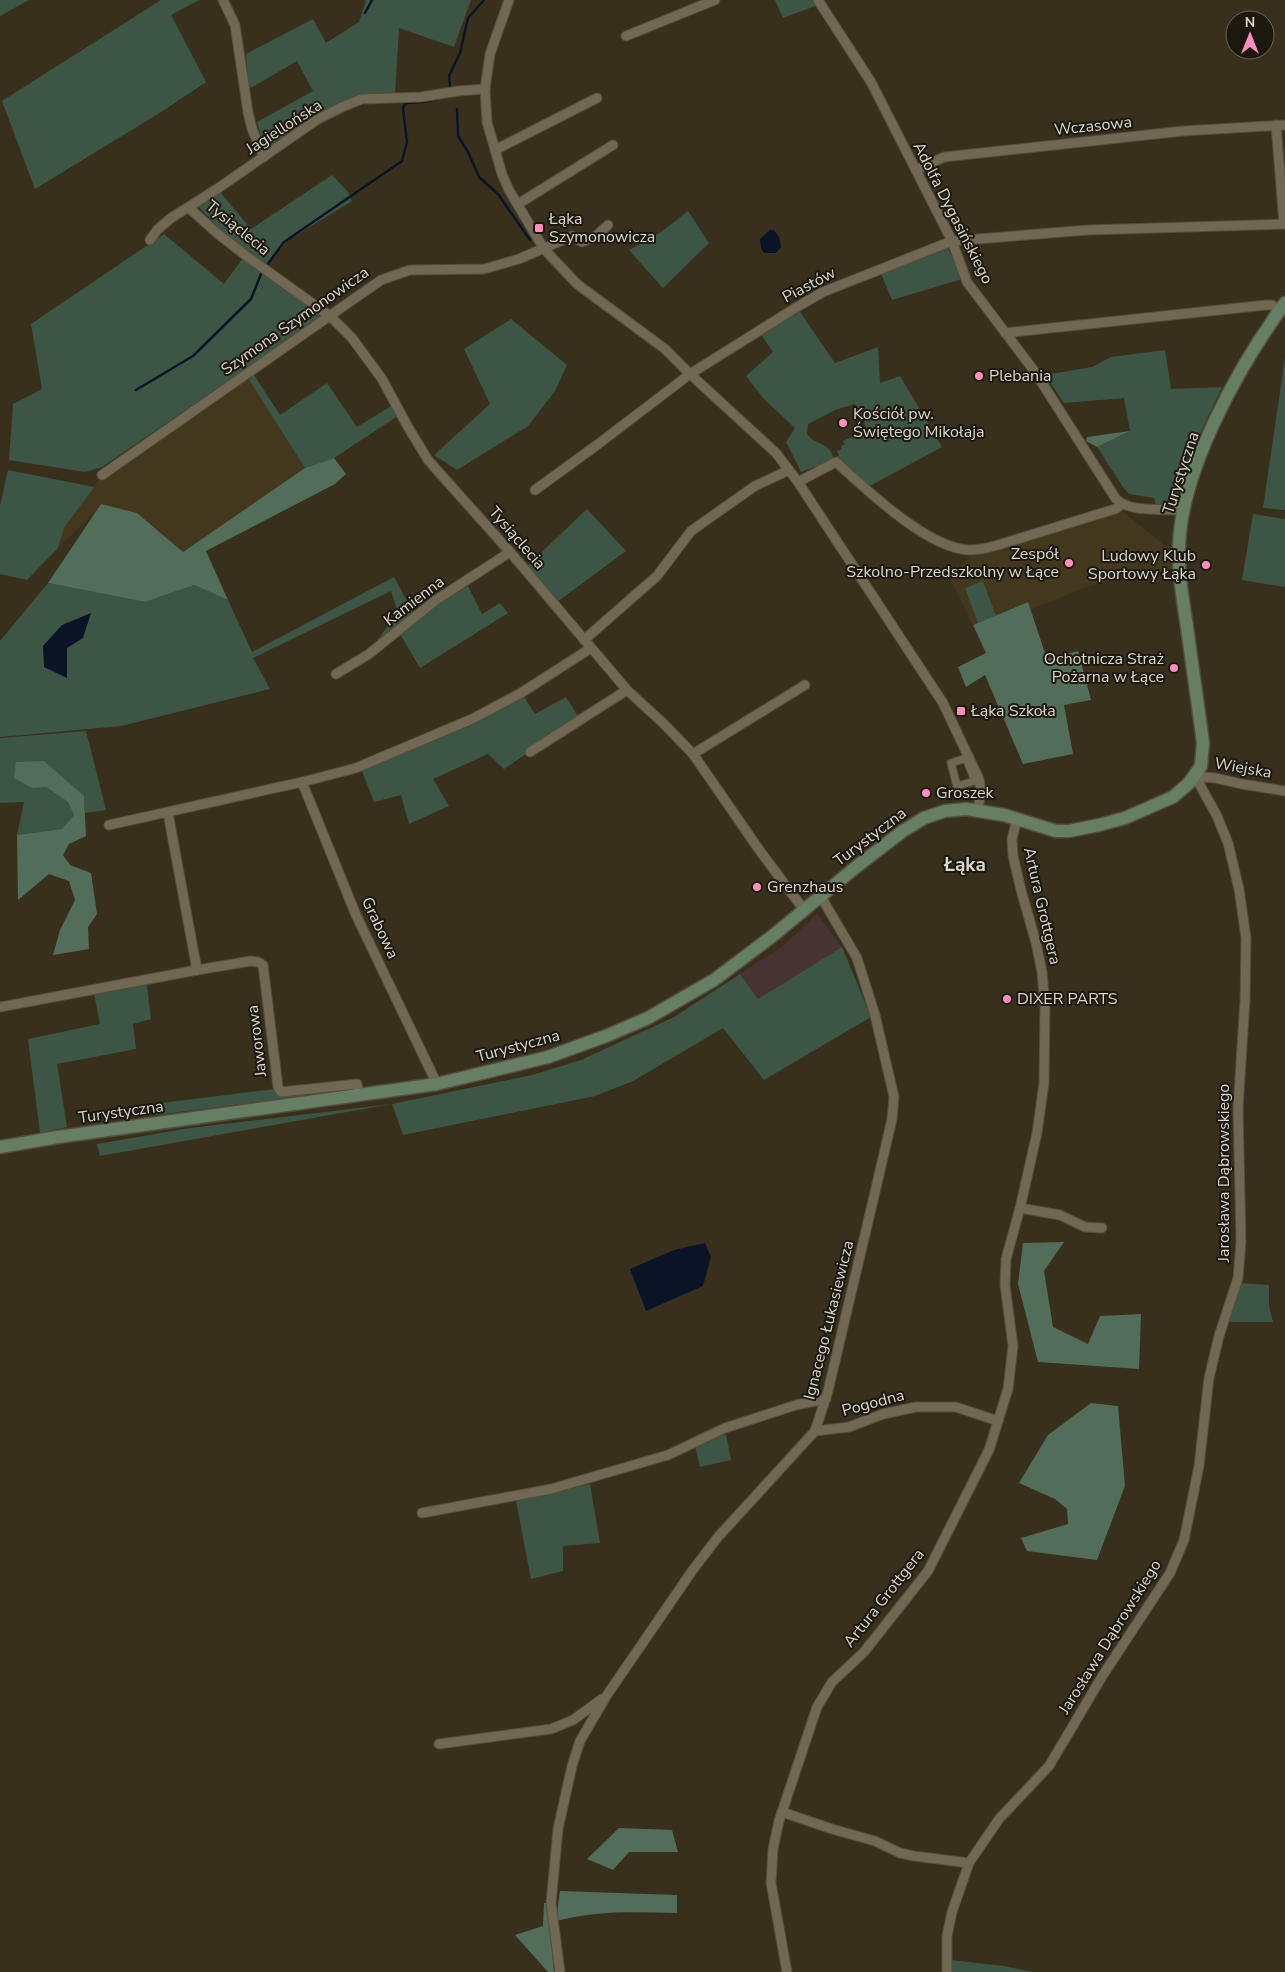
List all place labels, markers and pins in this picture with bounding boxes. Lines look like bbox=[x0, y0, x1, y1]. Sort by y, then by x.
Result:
place label: Łąka Szymonowicza bbox=[548, 208, 655, 248]
marker: Łąka Szymonowicza bbox=[533, 222, 545, 234]
place label: Plebania bbox=[989, 365, 1051, 387]
marker: Plebania bbox=[973, 370, 985, 382]
place label: Kościół pw. Świętego Mikołaja bbox=[853, 403, 984, 443]
marker: Kościół pw. Świętego Mikołaja bbox=[837, 417, 849, 429]
place label: Zespół Szkolno-Przedszkolny w Łące bbox=[846, 543, 1059, 583]
place label: Ludowy Klub Sportowy Łąka bbox=[1088, 545, 1196, 585]
marker: Zespół Szkolno-Przedszkolny w Łące bbox=[1063, 557, 1075, 569]
marker: Ludowy Klub Sportowy Łąka bbox=[1200, 559, 1212, 571]
place label: Ochotnicza Straż Pożarna w Łące bbox=[1044, 648, 1164, 688]
marker: Ochotnicza Straż Pożarna w Łące bbox=[1168, 662, 1180, 674]
place label: Łąka Szkoła bbox=[970, 700, 1056, 722]
marker: Łąka Szkoła bbox=[955, 705, 967, 717]
place label: Groszek bbox=[936, 782, 995, 804]
marker: Groszek bbox=[920, 787, 932, 799]
place label: Grenzhaus bbox=[767, 876, 844, 898]
marker: Grenzhaus bbox=[751, 881, 763, 893]
place label: DIXER PARTS bbox=[1017, 988, 1118, 1010]
marker: DIXER PARTS bbox=[1001, 993, 1013, 1005]

